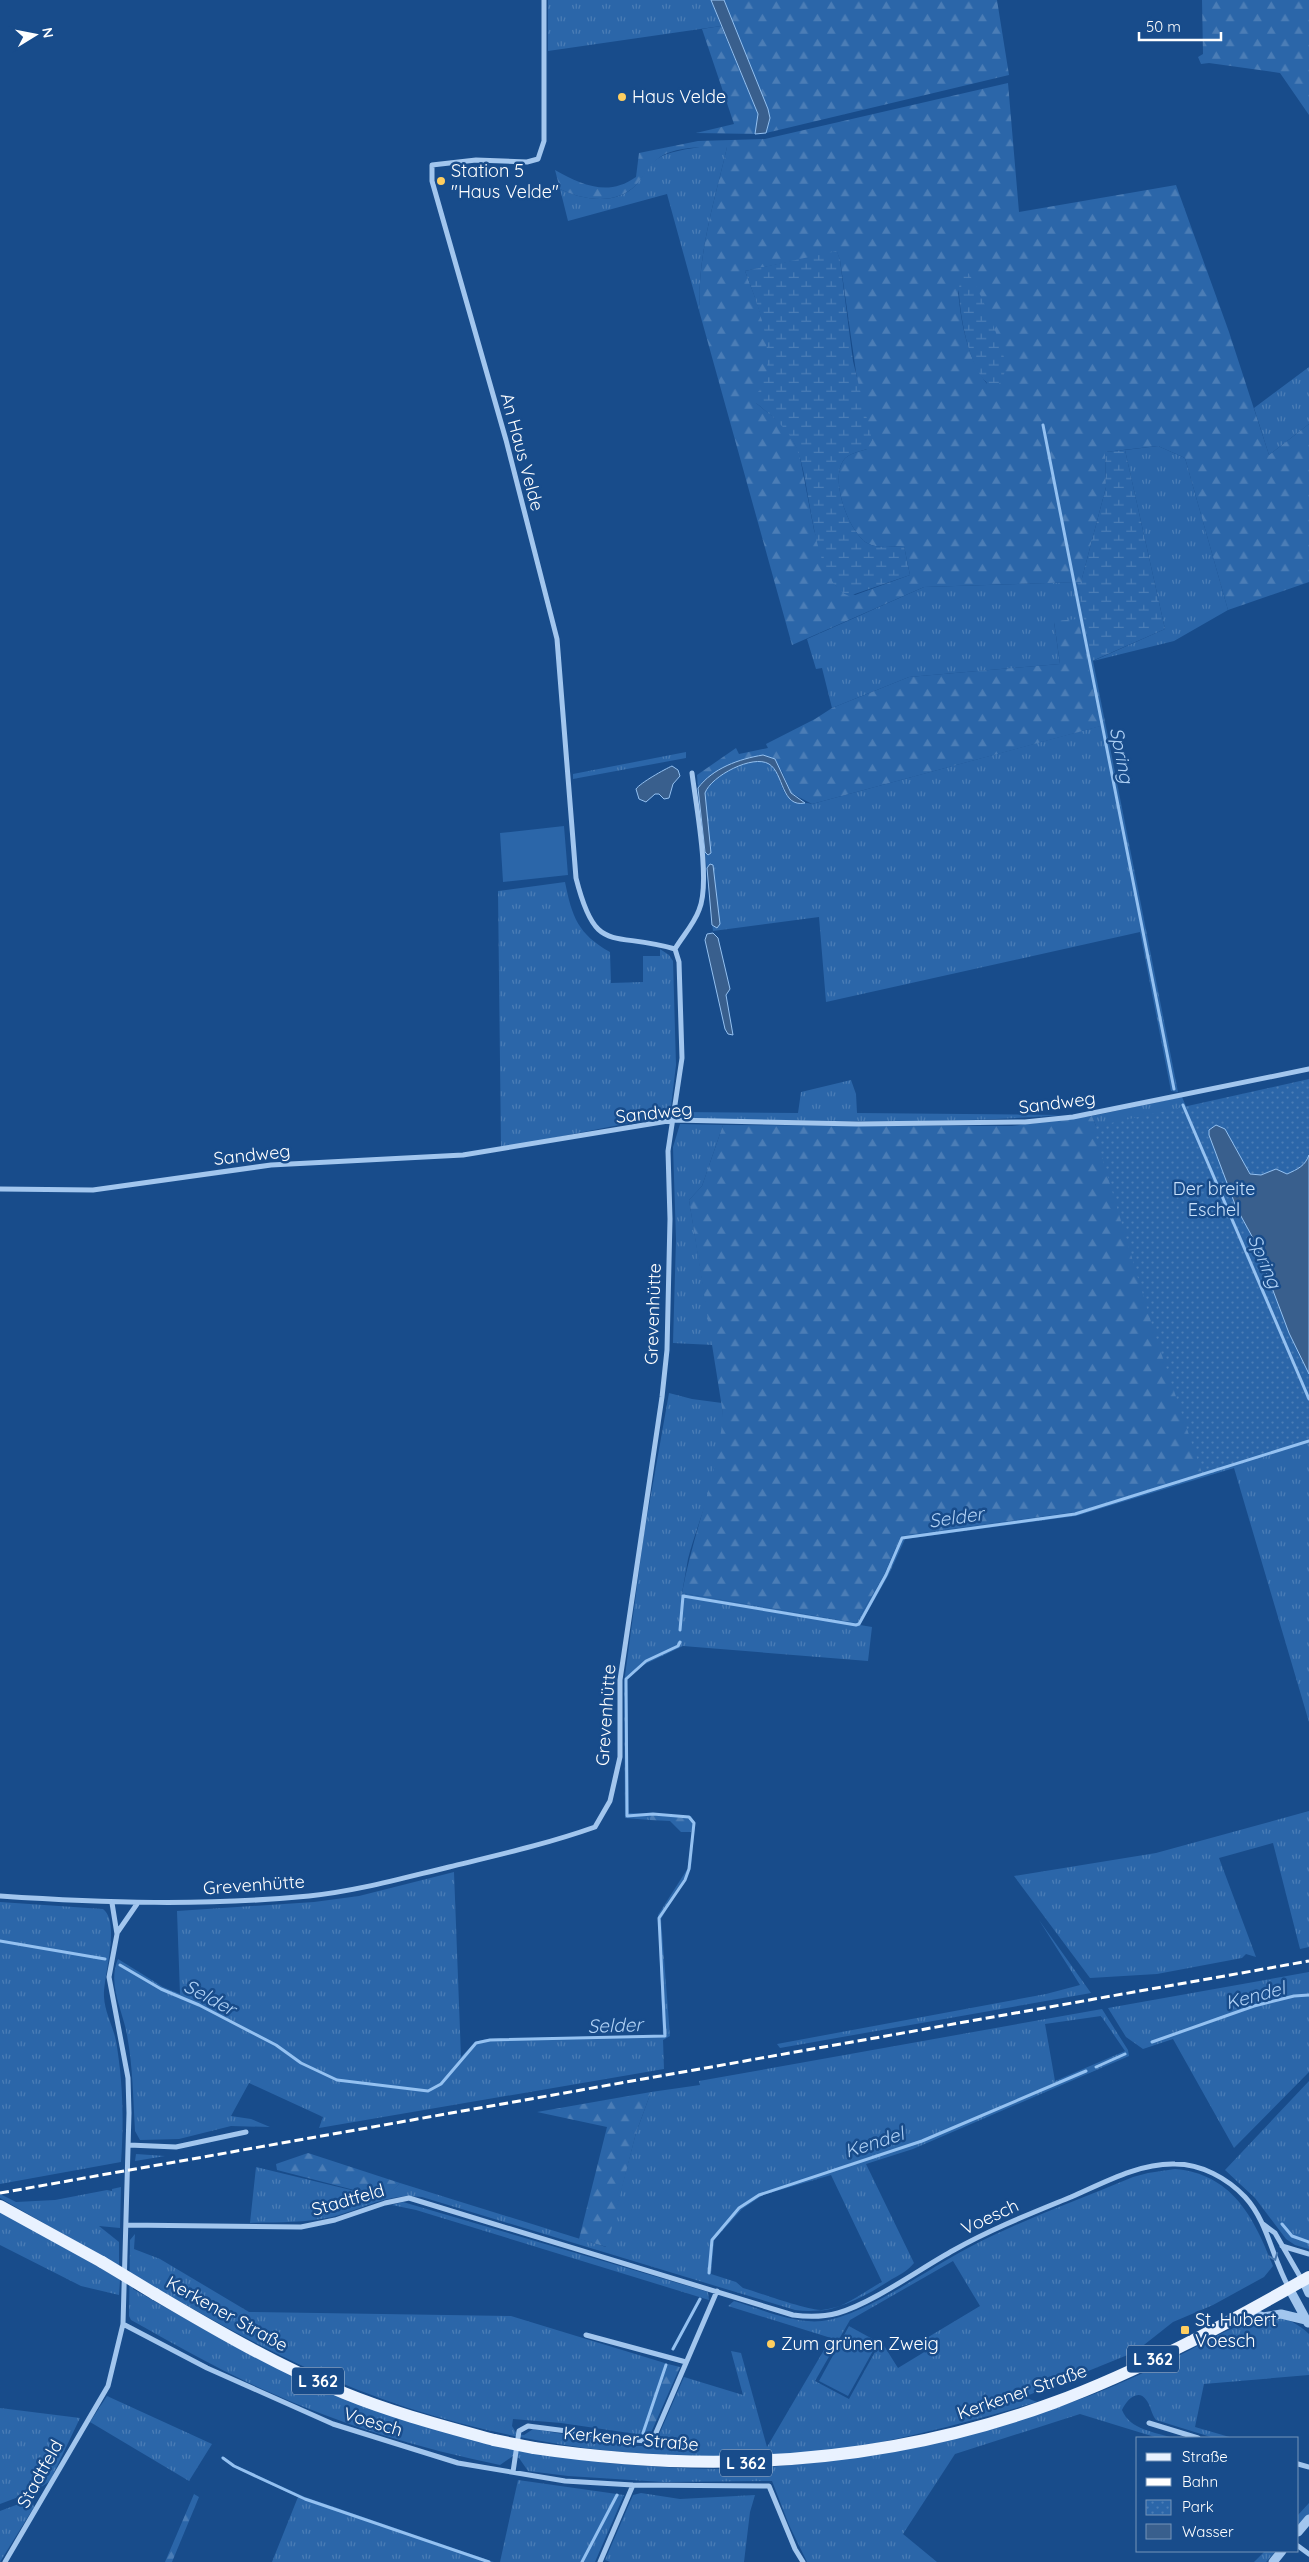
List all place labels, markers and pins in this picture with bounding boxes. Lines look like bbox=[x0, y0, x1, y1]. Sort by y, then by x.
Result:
place label: Haus Velde bbox=[632, 85, 726, 108]
marker: Haus Velde bbox=[616, 91, 628, 103]
place label: Station 5 "Haus Velde" bbox=[451, 159, 559, 203]
marker: Station 5 "Haus Velde" bbox=[435, 175, 447, 187]
place label: St. Hubert Voesch bbox=[1195, 2308, 1277, 2352]
marker: St. Hubert Voesch bbox=[1179, 2324, 1191, 2336]
place label: Zum grünen Zweig bbox=[781, 2332, 939, 2355]
marker: Zum grünen Zweig bbox=[765, 2338, 777, 2350]

